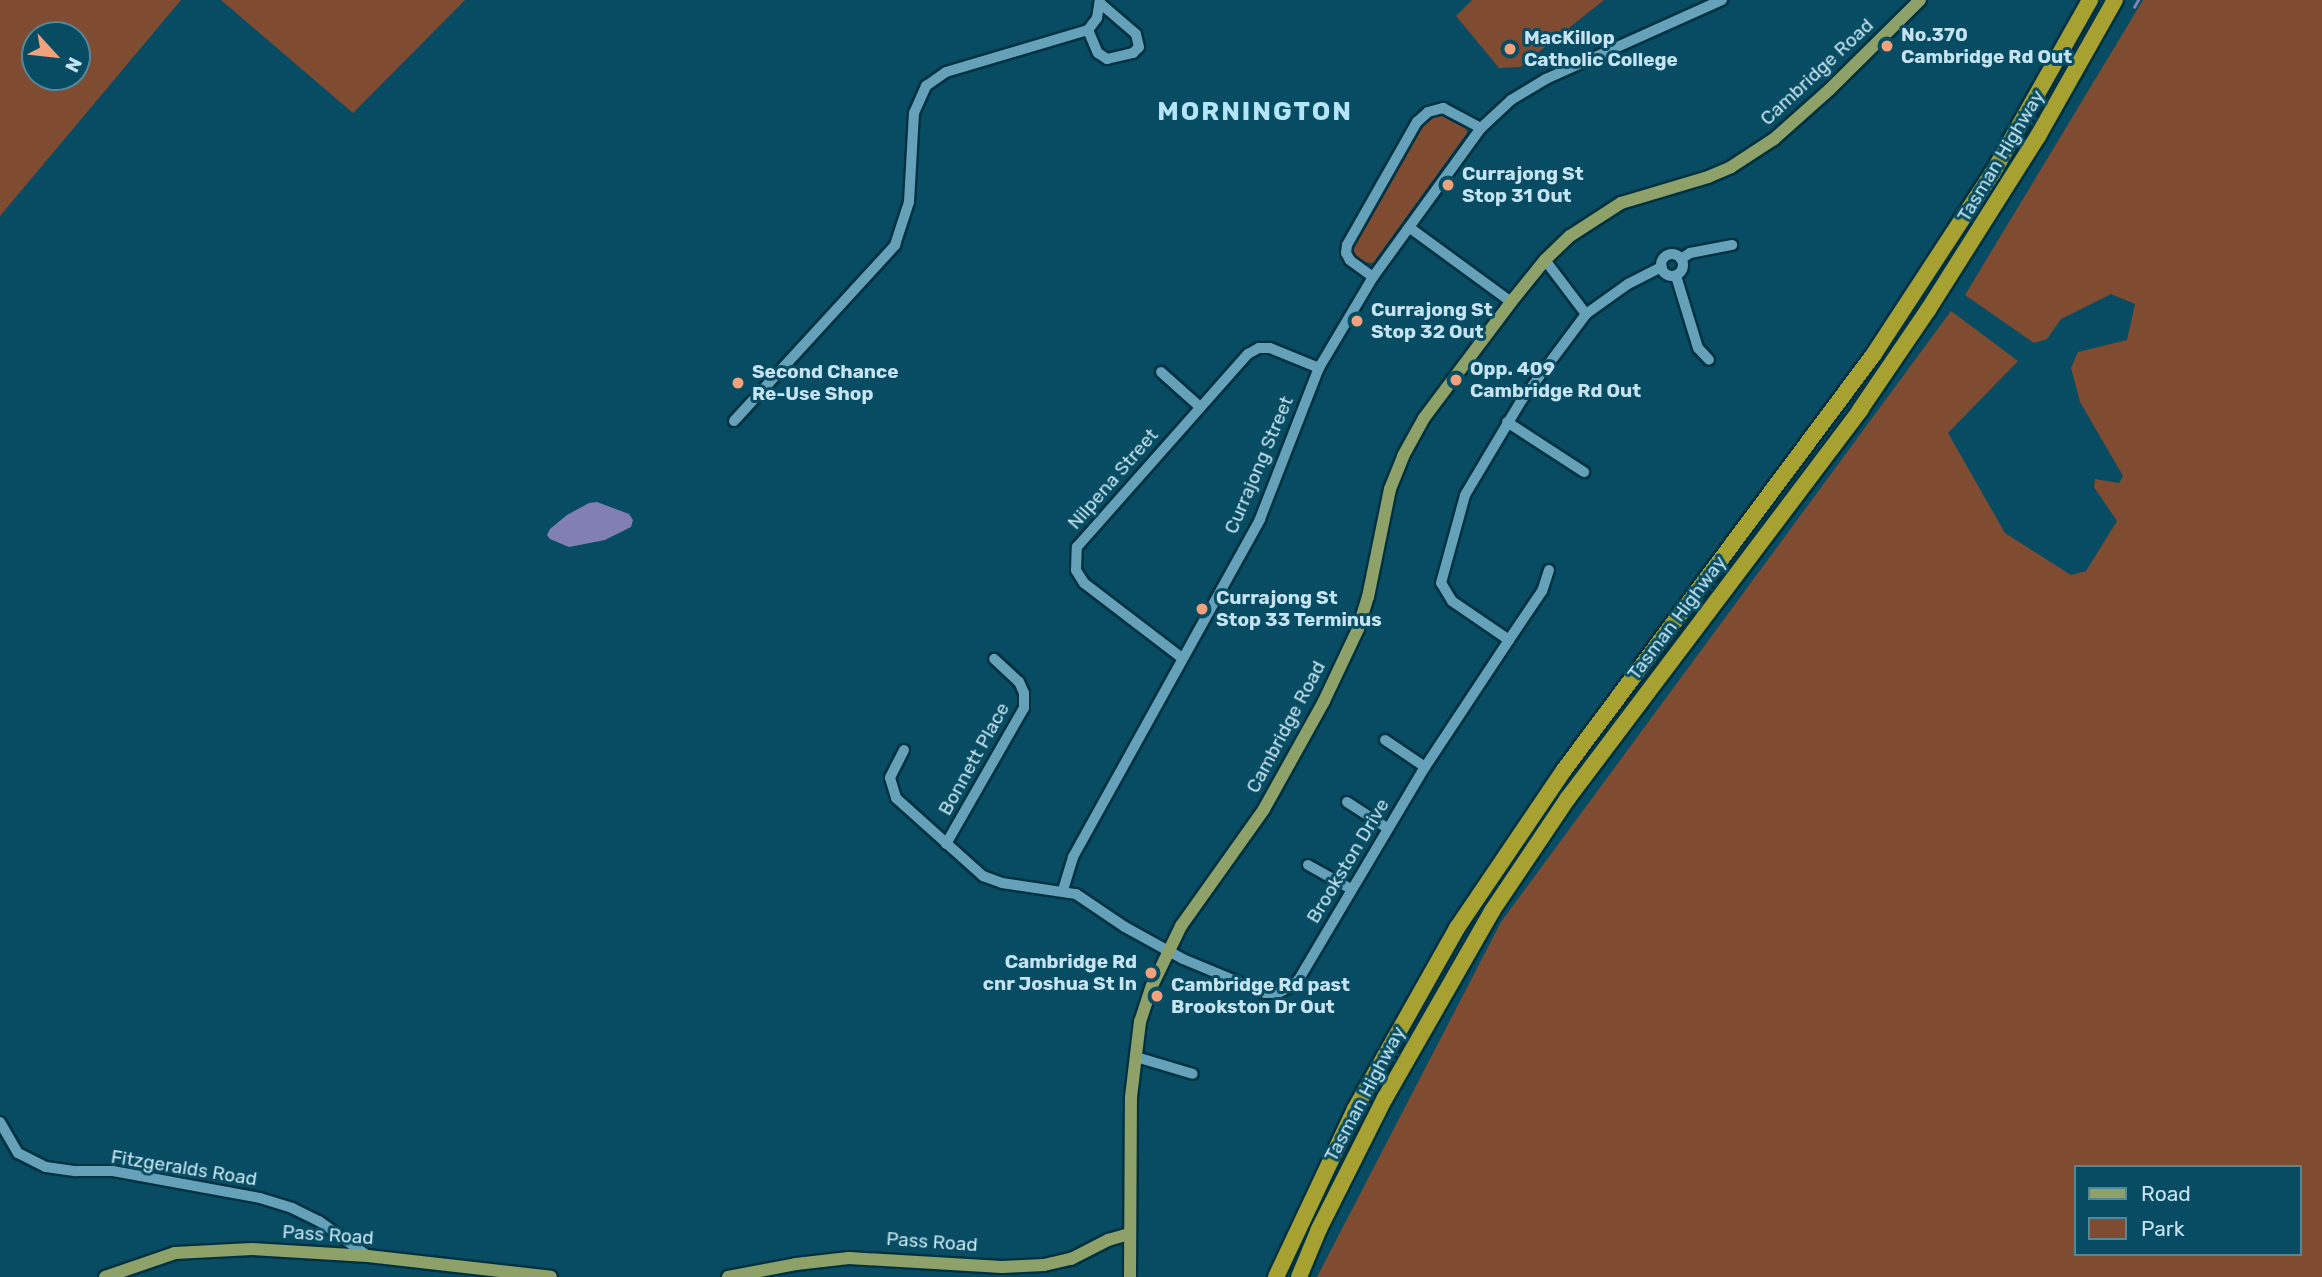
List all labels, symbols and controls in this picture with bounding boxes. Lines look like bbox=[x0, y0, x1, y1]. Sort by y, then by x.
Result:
street label: Cambridge Road bbox=[1756, 14, 1878, 130]
north arrow bbox=[21, 21, 91, 91]
place label: No.370 Cambridge Rd Out bbox=[1901, 24, 2072, 68]
place label: MacKillop Catholic College bbox=[1524, 27, 1678, 71]
marker: No.370 Cambridge Rd Out bbox=[1879, 38, 1895, 54]
marker: MacKillop Catholic College bbox=[1502, 41, 1518, 57]
text: N bbox=[60, 54, 87, 76]
street label: Tasman Highway bbox=[1953, 86, 2049, 226]
district label: MORNINGTON bbox=[1158, 96, 1352, 128]
place label: Currajong St Stop 31 Out bbox=[1462, 163, 1584, 207]
marker: Currajong St Stop 31 Out bbox=[1440, 177, 1456, 193]
place label: Currajong St Stop 32 Out bbox=[1371, 299, 1493, 343]
marker: Currajong St Stop 32 Out bbox=[1349, 313, 1365, 329]
place label: Opp. 409 Cambridge Rd Out bbox=[1470, 358, 1641, 402]
place label: Second Chance Re-Use Shop bbox=[752, 361, 899, 405]
marker: Opp. 409 Cambridge Rd Out bbox=[1448, 372, 1464, 388]
marker: Second Chance Re-Use Shop bbox=[730, 375, 746, 391]
street label: Currajong Street bbox=[1220, 393, 1298, 537]
street label: Nilpena Street bbox=[1063, 424, 1163, 534]
street label: Tasman Highway bbox=[1623, 551, 1731, 685]
place label: Currajong St Stop 33 Terminus bbox=[1216, 587, 1382, 631]
marker: Currajong St Stop 33 Terminus bbox=[1194, 601, 1210, 617]
street label: Cambridge Road bbox=[1242, 657, 1330, 797]
street label: Bonnett Place bbox=[934, 699, 1014, 819]
street label: Brookston Drive bbox=[1302, 795, 1394, 927]
place label: Cambridge Rd cnr Joshua St In bbox=[982, 951, 1137, 995]
marker: Cambridge Rd cnr Joshua St In bbox=[1143, 965, 1159, 981]
place label: Cambridge Rd past Brookston Dr Out bbox=[1171, 974, 1350, 1018]
marker: Cambridge Rd past Brookston Dr Out bbox=[1149, 988, 1165, 1004]
street label: Tasman Highway bbox=[1320, 1023, 1410, 1165]
street label: Fitzgeralds Road bbox=[109, 1145, 259, 1191]
legend bbox=[2074, 1165, 2301, 1256]
text: Road bbox=[2141, 1181, 2191, 1206]
text: Park bbox=[2141, 1216, 2185, 1241]
street label: Pass Road bbox=[282, 1220, 374, 1250]
street label: Pass Road bbox=[886, 1227, 978, 1257]

